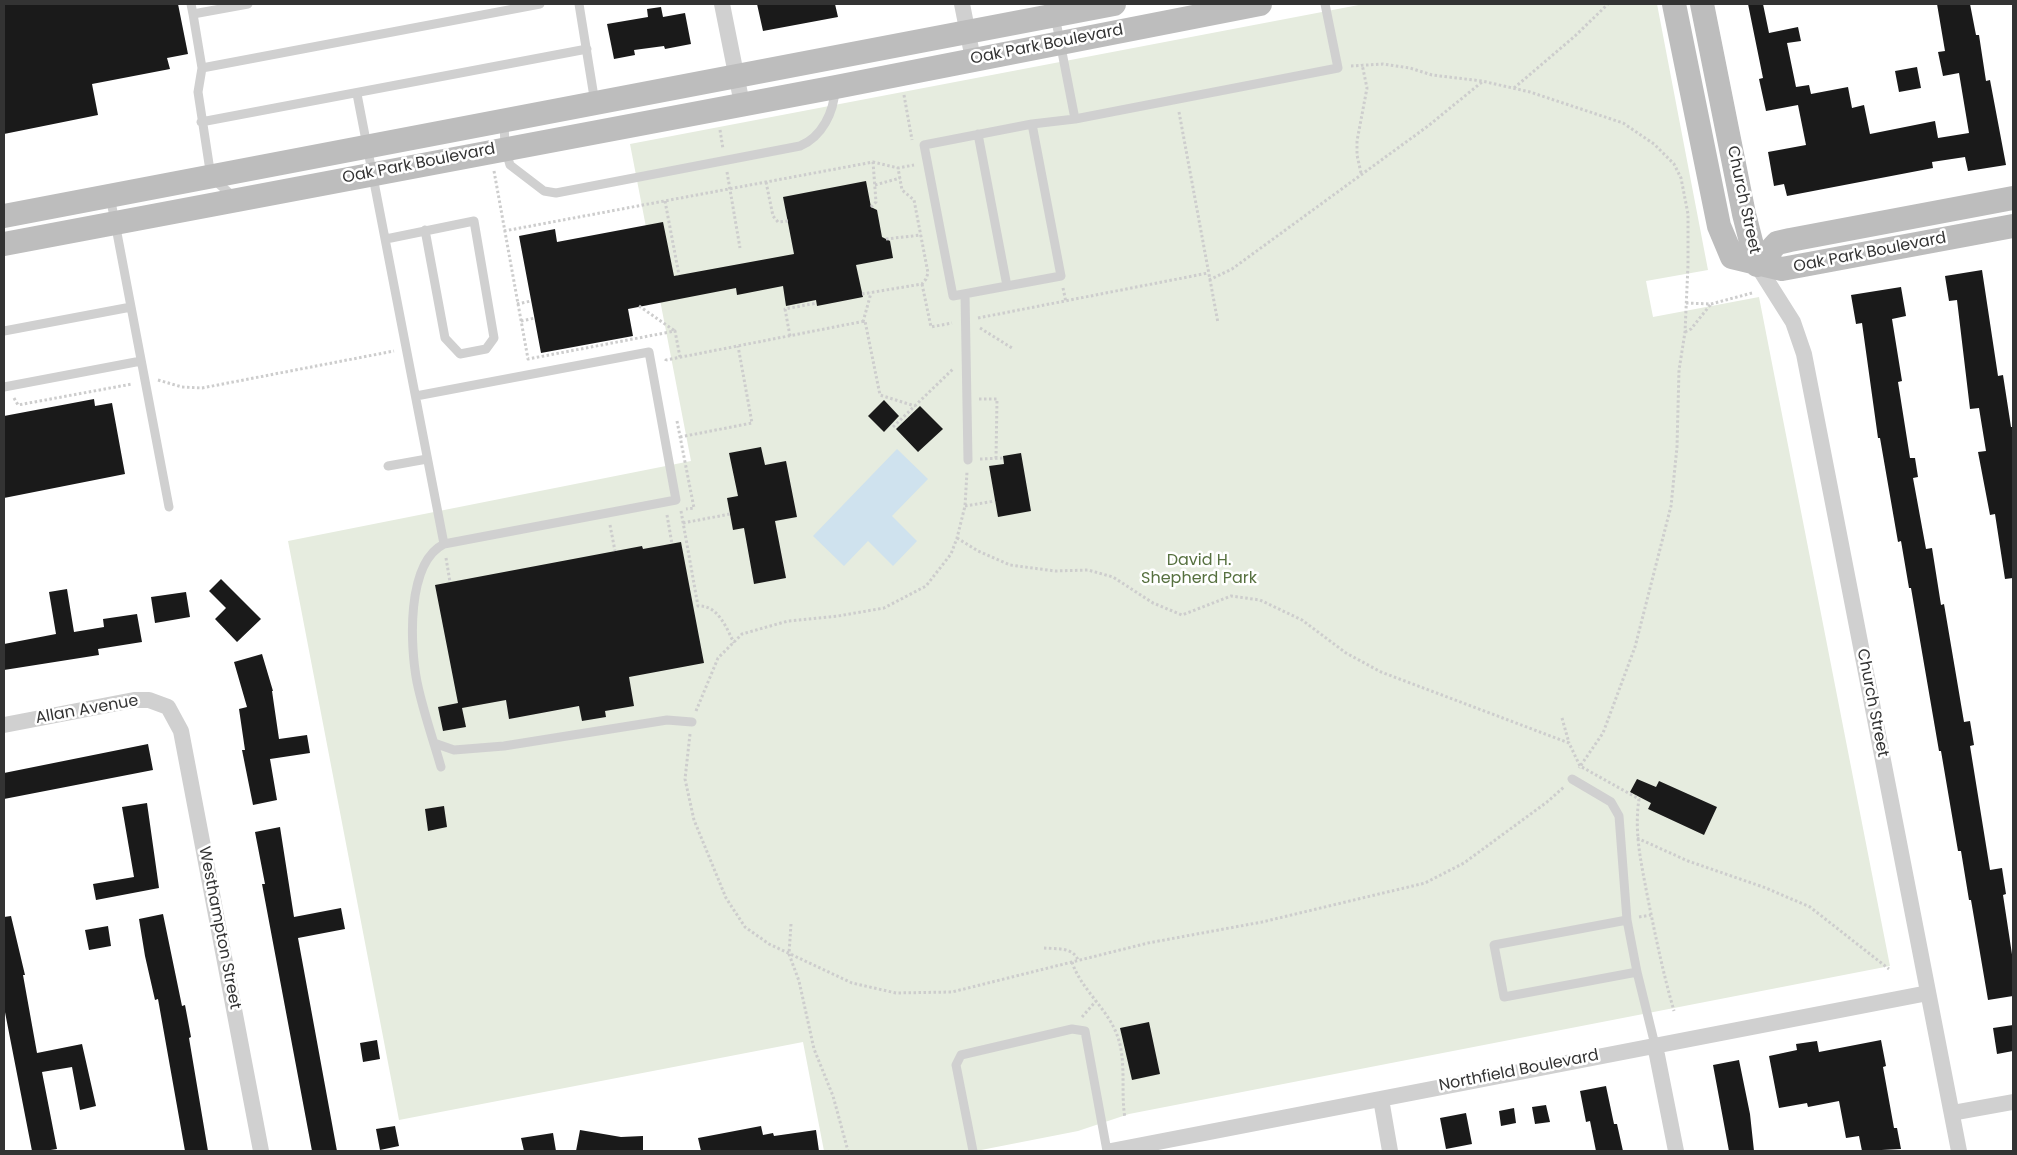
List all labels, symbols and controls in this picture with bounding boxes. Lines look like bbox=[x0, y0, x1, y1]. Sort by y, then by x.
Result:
street label: Oak Park Boulevard bbox=[969, 21, 1125, 69]
street label: Oak Park Boulevard bbox=[341, 140, 497, 188]
street label: Church Street bbox=[1722, 144, 1764, 256]
street label: Oak Park Boulevard bbox=[1792, 229, 1948, 277]
park label: David H. Shepherd Park bbox=[1141, 551, 1257, 589]
street label: Church Street bbox=[1852, 647, 1892, 759]
street label: Allan Avenue bbox=[34, 692, 140, 728]
street label: Westhampton Street bbox=[194, 845, 244, 1011]
street label: Northfield Boulevard bbox=[1437, 1046, 1601, 1096]

